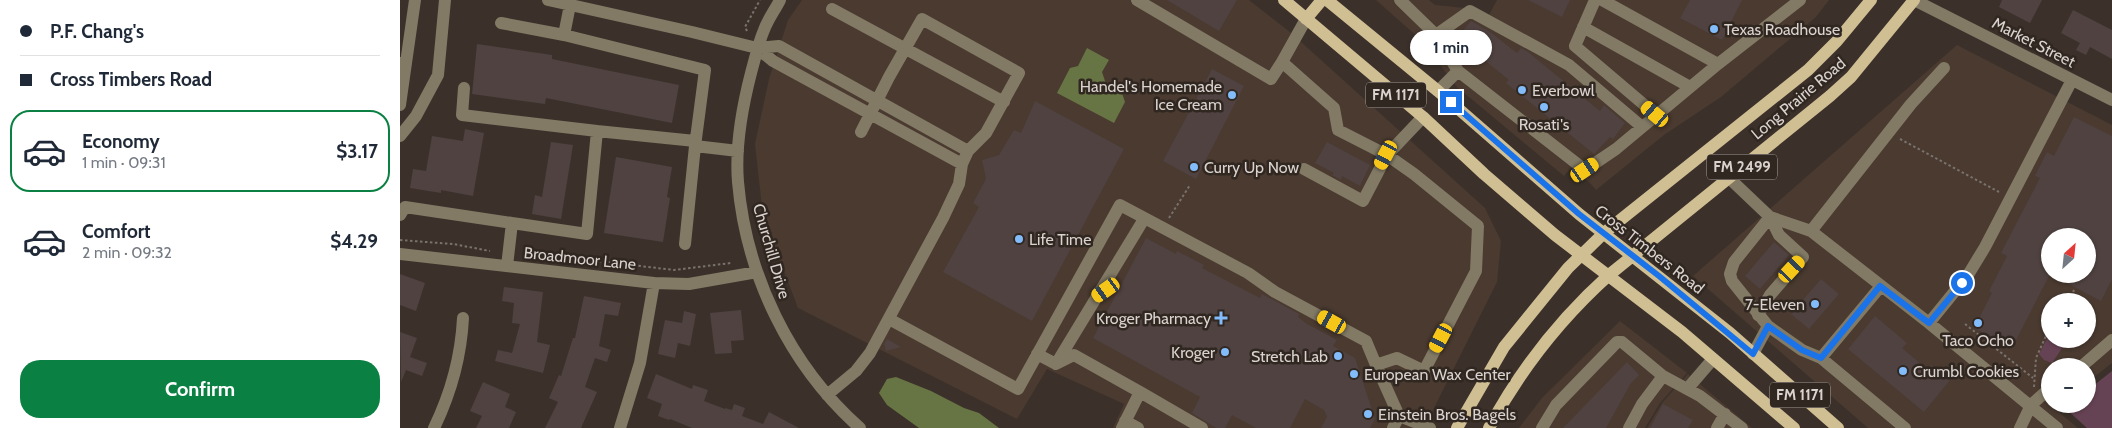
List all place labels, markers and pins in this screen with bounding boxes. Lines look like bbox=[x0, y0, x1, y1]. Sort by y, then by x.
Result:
place label: Texas Roadhouse bbox=[1724, 20, 1840, 39]
marker: Texas Roadhouse bbox=[1708, 23, 1720, 35]
place label: Handel's Homemade Ice Cream bbox=[1080, 77, 1222, 114]
place label: Everbowl bbox=[1532, 81, 1595, 100]
marker: Everbowl bbox=[1516, 84, 1528, 96]
marker: Handel's Homemade Ice Cream bbox=[1226, 89, 1238, 101]
marker: Rosati's bbox=[1538, 101, 1550, 113]
place label: Rosati's bbox=[1519, 115, 1570, 134]
place label: Curry Up Now bbox=[1204, 158, 1299, 177]
marker: Curry Up Now bbox=[1188, 161, 1200, 173]
place label: Life Time bbox=[1029, 230, 1091, 249]
marker: Life Time bbox=[1013, 233, 1025, 245]
place label: 7-Eleven bbox=[1745, 295, 1805, 314]
marker: 7-Eleven bbox=[1809, 298, 1821, 310]
place label: Kroger Pharmacy bbox=[1096, 309, 1211, 328]
marker: Kroger Pharmacy bbox=[1215, 312, 1227, 324]
marker: Taco Ocho bbox=[1972, 317, 1984, 329]
place label: Taco Ocho bbox=[1942, 331, 2014, 350]
place label: Kroger bbox=[1171, 343, 1216, 362]
marker: Kroger bbox=[1219, 346, 1231, 358]
place label: Stretch Lab bbox=[1251, 347, 1328, 366]
marker: Stretch Lab bbox=[1332, 350, 1344, 362]
place label: Crumbl Cookies bbox=[1913, 362, 2019, 381]
place label: European Wax Center bbox=[1364, 365, 1511, 384]
marker: Crumbl Cookies bbox=[1897, 365, 1909, 377]
marker: European Wax Center bbox=[1348, 368, 1360, 380]
place label: Einstein Bros. Bagels bbox=[1378, 405, 1516, 424]
marker: Einstein Bros. Bagels bbox=[1362, 408, 1374, 420]

